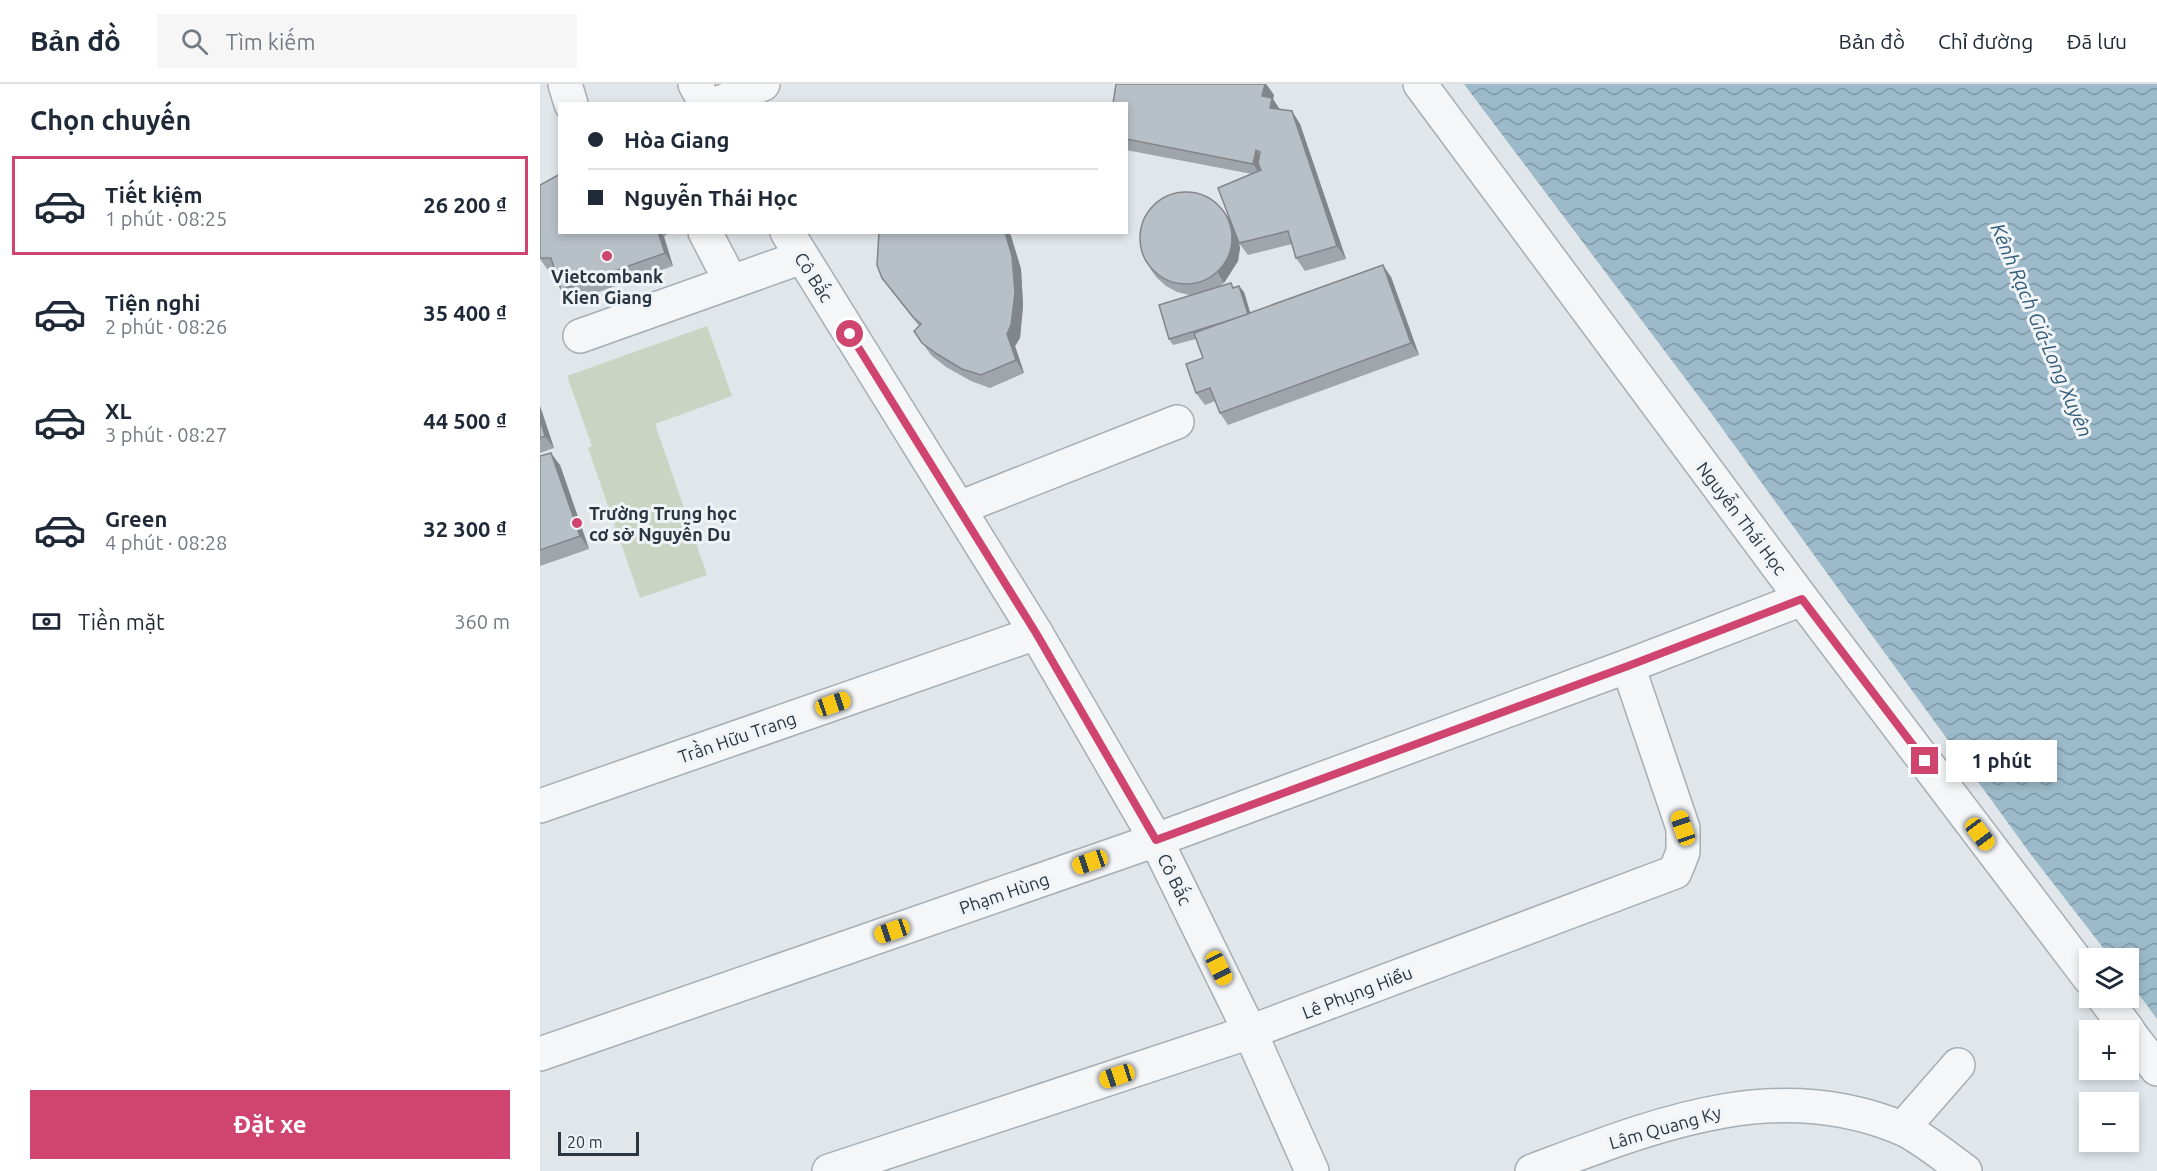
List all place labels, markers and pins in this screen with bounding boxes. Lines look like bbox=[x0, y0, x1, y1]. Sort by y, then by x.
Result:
marker: Vietcombank Kien Giang bbox=[600, 249, 614, 263]
place label: Vietcombank Kien Giang bbox=[551, 266, 663, 307]
place label: Trường Trung học cơ sở Nguyễn Du bbox=[589, 503, 737, 544]
marker: Trường Trung học cơ sở Nguyễn Du bbox=[570, 516, 584, 530]

